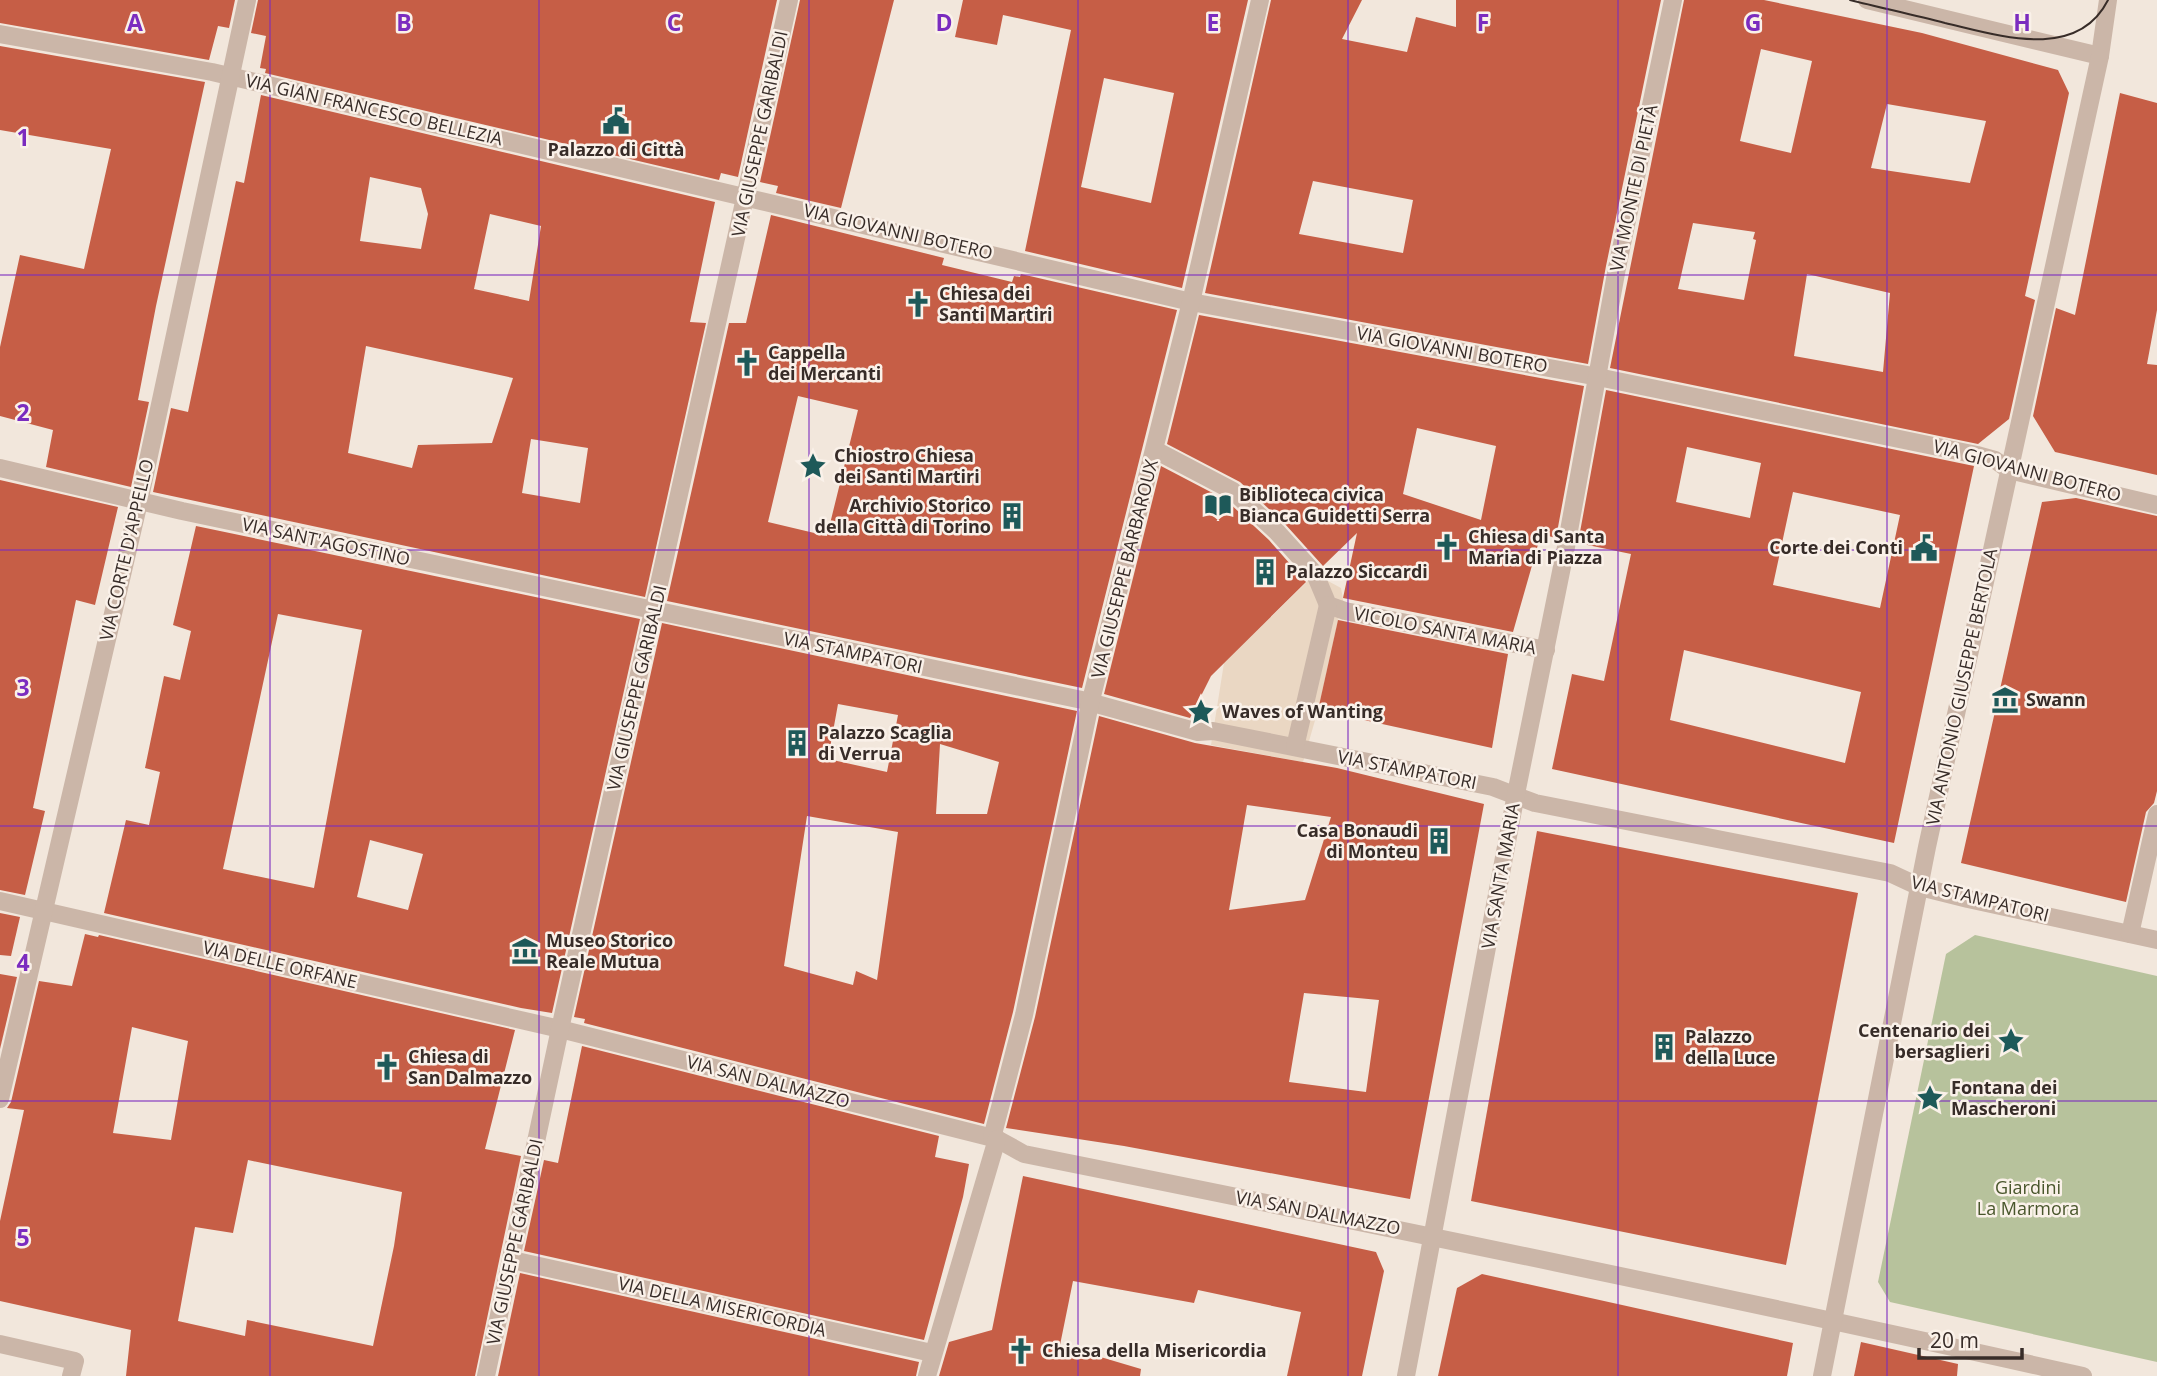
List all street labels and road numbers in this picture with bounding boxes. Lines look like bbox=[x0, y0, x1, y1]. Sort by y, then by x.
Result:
street label: VIA GIUSEPPE GARIBALDI bbox=[725, 28, 793, 239]
street label: VIA GIAN FRANCESCO BELLEZIA bbox=[243, 68, 506, 150]
street label: VIA MONTE DI PIETÀ bbox=[1604, 102, 1663, 273]
street label: VIA GIOVANNI BOTERO bbox=[801, 198, 995, 264]
street label: VIA GIOVANNI BOTERO bbox=[1355, 320, 1550, 378]
street label: VIA GIOVANNI BOTERO bbox=[1931, 433, 2124, 507]
street label: VIA GIUSEPPE BARBAROUX bbox=[1085, 456, 1163, 681]
street label: VIA CORTE D'APPELLO bbox=[93, 457, 159, 643]
street label: VIA SANT'AGOSTINO bbox=[240, 511, 412, 571]
street label: VIA ANTONIO GIUSEPPE BERTOLA bbox=[1920, 545, 2002, 828]
street label: VIA GIUSEPPE GARIBALDI bbox=[601, 583, 671, 793]
street label: VICOLO SANTA MARIA bbox=[1352, 601, 1539, 660]
street label: VIA STAMPATORI bbox=[782, 626, 925, 678]
street label: VIA STAMPATORI bbox=[1335, 744, 1479, 794]
street label: VIA SANTA MARIA bbox=[1475, 800, 1525, 951]
street label: VIA STAMPATORI bbox=[1909, 869, 2052, 927]
street label: VIA DELLE ORFANE bbox=[201, 935, 360, 993]
street label: VIA SAN DALMAZZO bbox=[684, 1049, 852, 1113]
street label: VIA GIUSEPPE GARIBALDI bbox=[480, 1136, 548, 1347]
street label: VIA SAN DALMAZZO bbox=[1234, 1184, 1403, 1240]
street label: VIA DELLA MISERICORDIA bbox=[616, 1270, 829, 1342]

